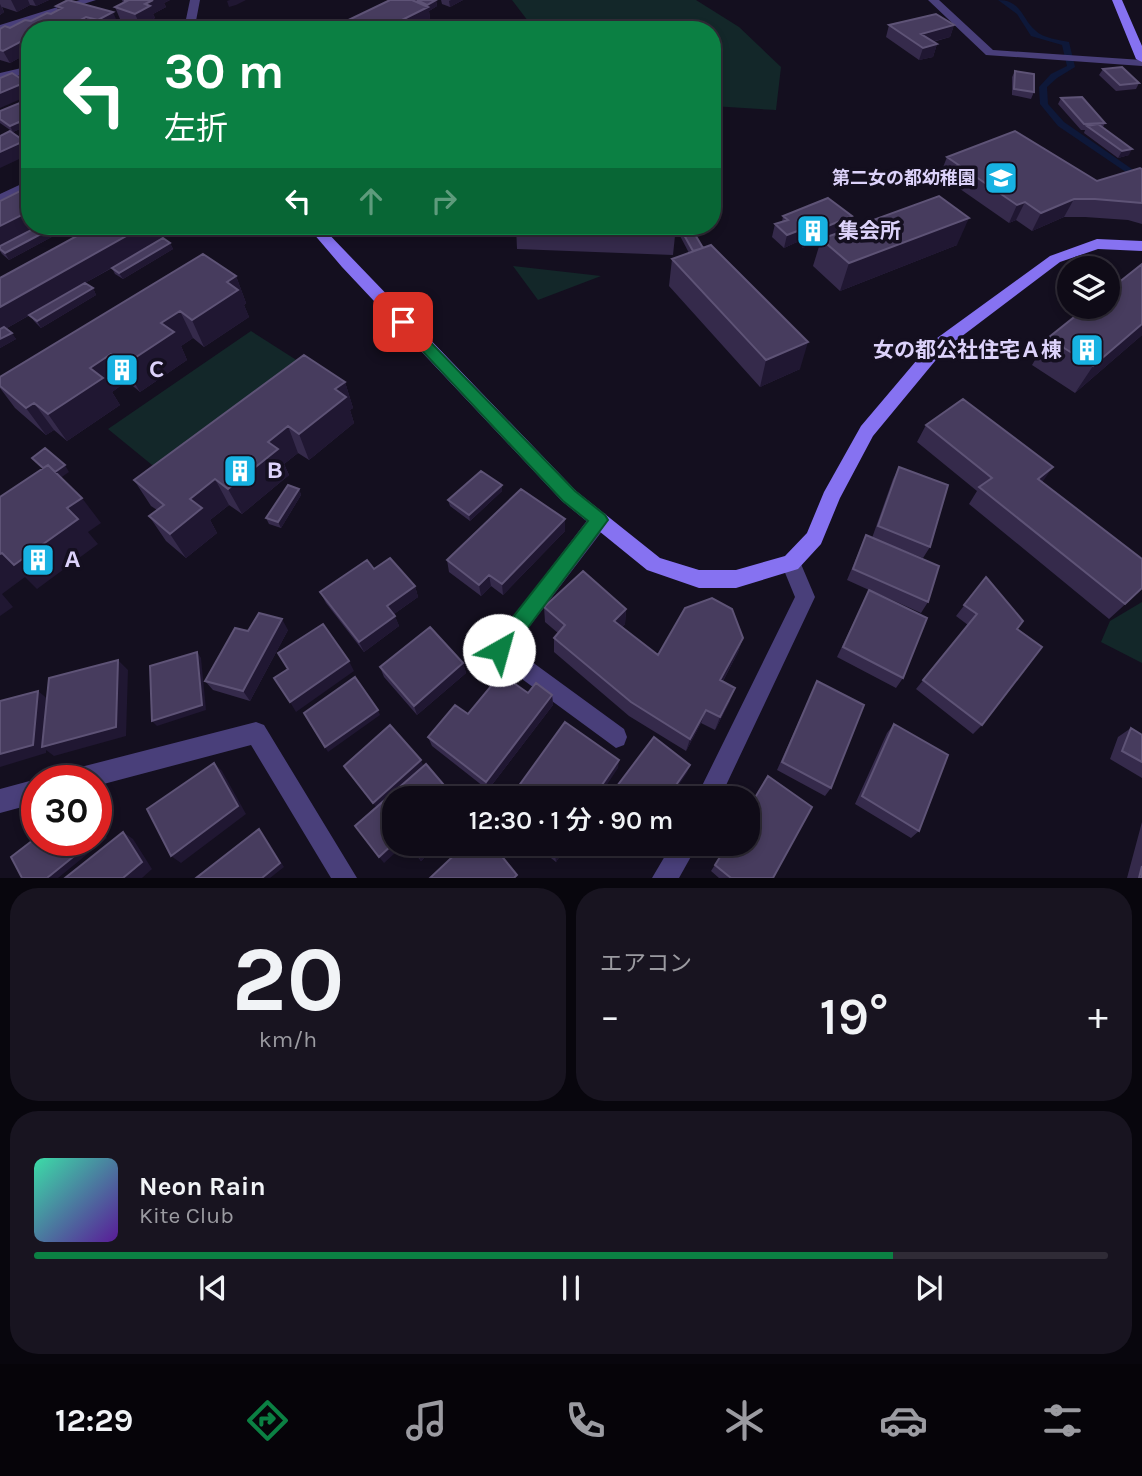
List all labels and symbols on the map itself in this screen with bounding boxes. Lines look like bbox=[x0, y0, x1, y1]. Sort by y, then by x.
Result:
school or university icon: 第二女の都幼稚園 bbox=[982, 159, 1020, 197]
place label: 第二女の都幼稚園 bbox=[832, 167, 976, 189]
building icon: 集会所 bbox=[794, 212, 832, 250]
place label: 集会所 bbox=[838, 219, 901, 243]
pin bbox=[373, 292, 433, 352]
building icon: 女の都公社住宅Ａ棟 bbox=[1068, 331, 1106, 369]
place label: 女の都公社住宅Ａ棟 bbox=[873, 338, 1062, 362]
building icon: Ｃ bbox=[103, 351, 141, 389]
place label: Ｃ bbox=[146, 358, 167, 382]
building icon: Ｂ bbox=[221, 452, 259, 490]
place label: Ｂ bbox=[264, 459, 285, 483]
building icon: Ａ bbox=[19, 541, 57, 579]
place label: Ａ bbox=[62, 548, 83, 572]
position arrow bbox=[462, 613, 536, 687]
speed limit sign: 30 bbox=[21, 765, 112, 856]

